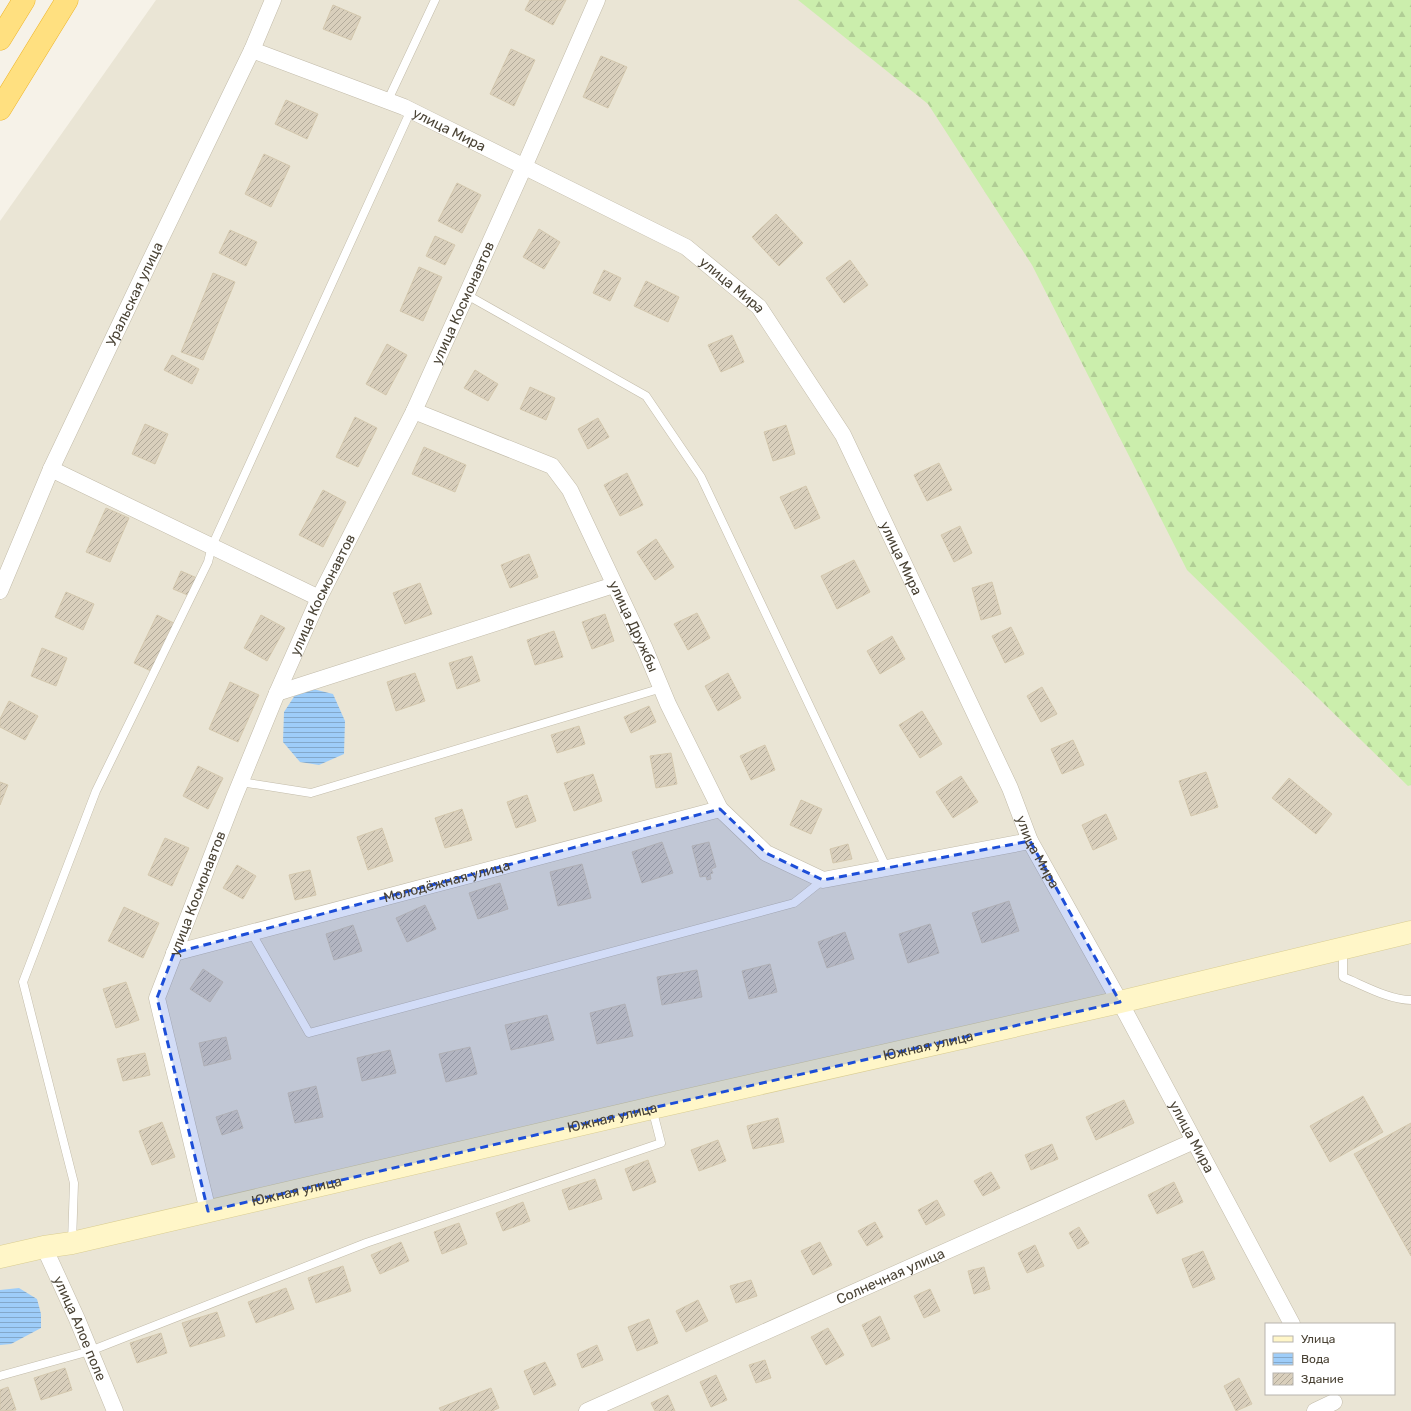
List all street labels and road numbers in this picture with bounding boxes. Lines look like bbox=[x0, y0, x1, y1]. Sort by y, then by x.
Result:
street label: улица Мира bbox=[410, 104, 489, 155]
street label: Уральская улица bbox=[102, 239, 166, 349]
street label: улица Космонавтов bbox=[428, 239, 498, 367]
street label: улица Мира bbox=[696, 253, 769, 316]
street label: улица Мира bbox=[877, 519, 926, 598]
street label: улица Космонавтов bbox=[286, 531, 359, 658]
street label: улица Дружбы bbox=[605, 578, 662, 674]
street label: улица Мира bbox=[1013, 813, 1063, 891]
street label: улица Космонавтов bbox=[165, 828, 229, 959]
street label: Молодёжная улица bbox=[382, 856, 512, 906]
street label: Южная улица bbox=[881, 1027, 975, 1064]
street label: улица Мира bbox=[1166, 1098, 1218, 1176]
street label: Южная улица bbox=[565, 1099, 659, 1136]
street label: Южная улица bbox=[250, 1172, 343, 1209]
street label: Солнечная улица bbox=[833, 1245, 947, 1308]
street label: улица Алое поле bbox=[50, 1273, 110, 1384]

